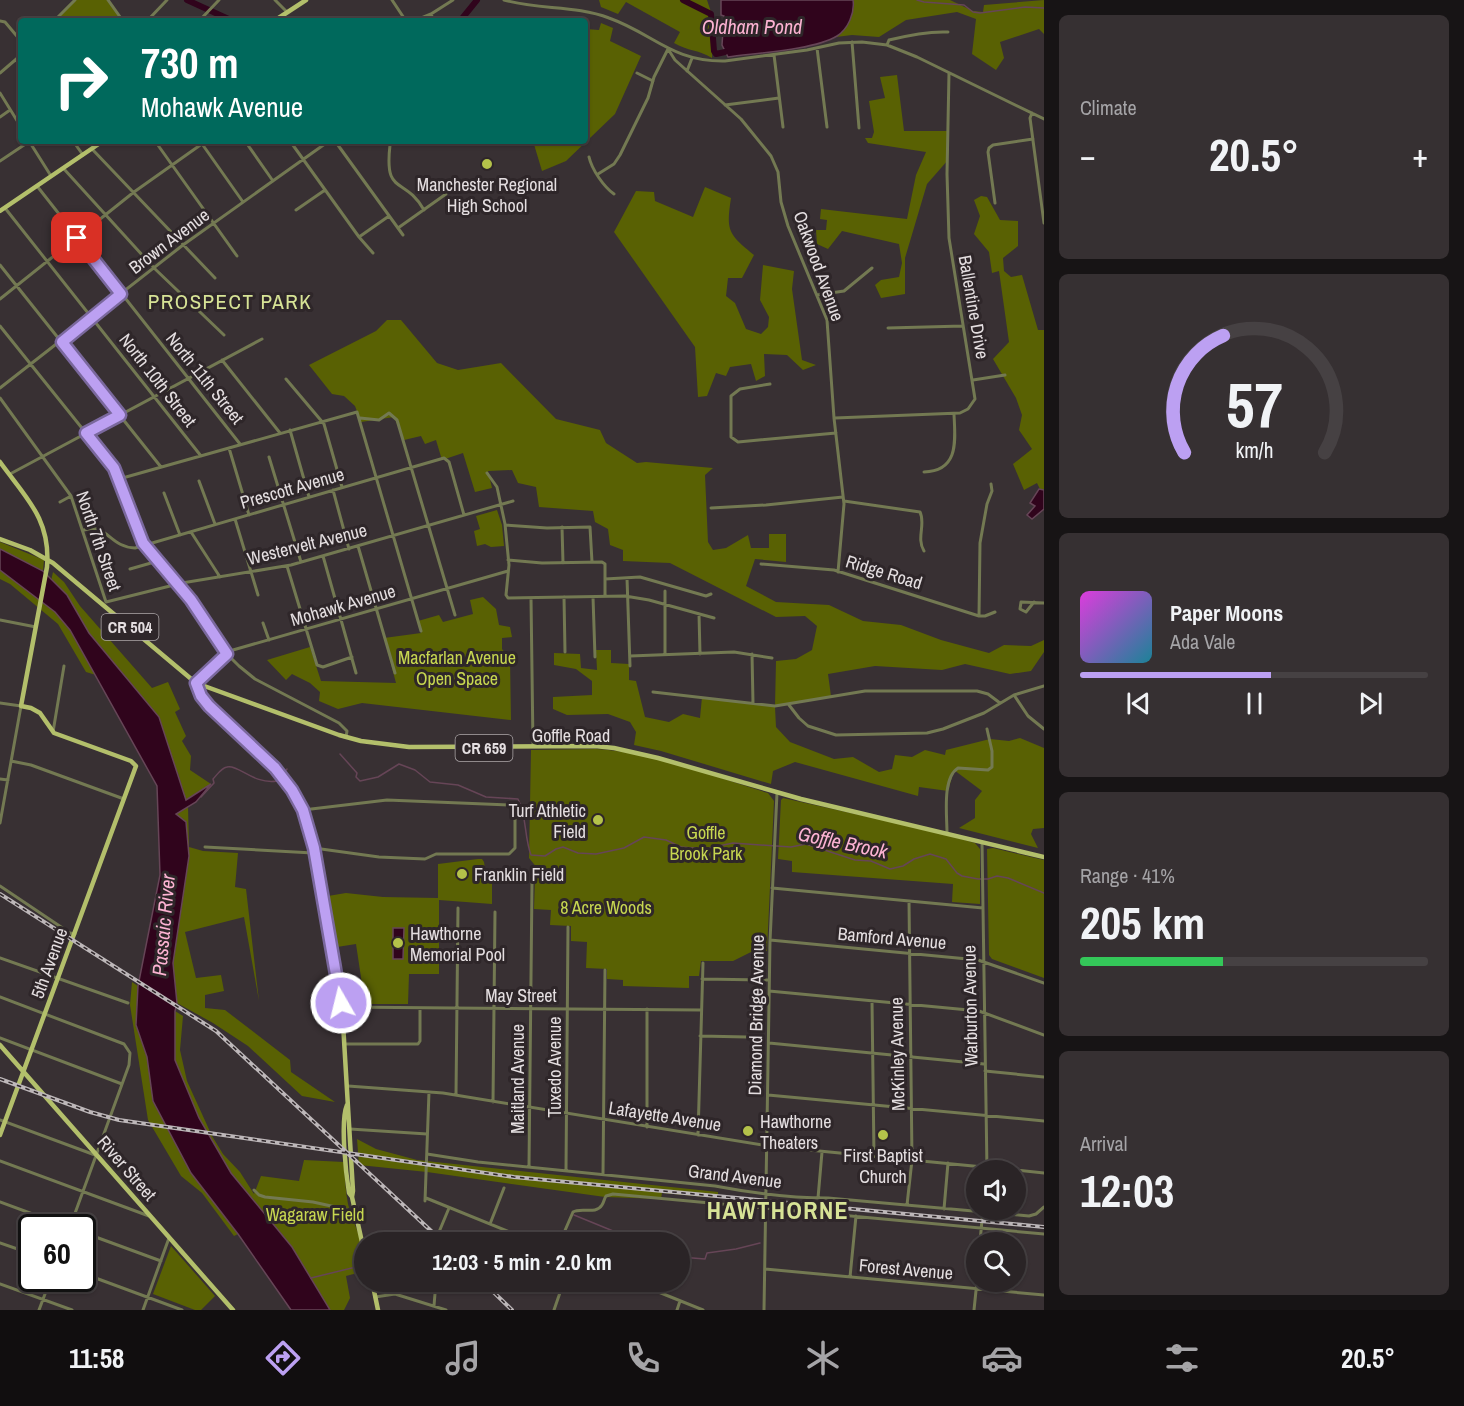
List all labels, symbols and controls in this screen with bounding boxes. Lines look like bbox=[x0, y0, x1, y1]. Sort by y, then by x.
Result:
water label: Oldham Pond bbox=[702, 13, 803, 40]
text: 730 m bbox=[141, 35, 239, 91]
icon: right bbox=[42, 42, 120, 120]
text: Mohawk Avenue bbox=[141, 89, 303, 125]
text: Climate bbox=[1080, 94, 1137, 121]
text: 20.5° bbox=[1209, 124, 1299, 185]
text: − bbox=[1080, 133, 1096, 177]
text: + bbox=[1412, 133, 1428, 177]
marker: Manchester Regional High School bbox=[480, 157, 494, 171]
place label: Manchester Regional High School bbox=[417, 172, 557, 218]
street label: Brown Avenue bbox=[124, 202, 214, 280]
street label: Oakwood Avenue bbox=[788, 207, 850, 325]
pin bbox=[51, 212, 102, 263]
icon: arrive bbox=[60, 221, 93, 254]
street label: Ballentine Drive bbox=[953, 253, 995, 361]
district label: PROSPECT PARK bbox=[148, 287, 312, 316]
street label: North 11th Street bbox=[160, 327, 250, 429]
street label: North 10th Street bbox=[114, 328, 202, 432]
text: 57 bbox=[1226, 362, 1282, 446]
text: km/h bbox=[1235, 436, 1273, 465]
street label: Prescott Avenue bbox=[237, 461, 347, 515]
street label: North 7th Street bbox=[70, 488, 128, 594]
street label: Westervelt Avenue bbox=[245, 517, 369, 571]
street label: Ridge Road bbox=[843, 549, 925, 595]
street label: Mohawk Avenue bbox=[288, 578, 398, 632]
text: Paper Moons bbox=[1170, 598, 1283, 628]
road number: CR 504 bbox=[102, 614, 158, 640]
text: Ada Vale bbox=[1170, 628, 1235, 655]
park label: Macfarlan Avenue Open Space bbox=[398, 645, 516, 691]
icon: previous bbox=[1122, 687, 1155, 720]
icon: pause bbox=[1238, 687, 1271, 720]
icon: next bbox=[1354, 687, 1387, 720]
street label: Goffle Road bbox=[532, 723, 610, 748]
road number: CR 659 bbox=[456, 735, 512, 761]
place label: Turf Athletic Field bbox=[508, 798, 586, 844]
marker: Turf Athletic Field bbox=[591, 813, 605, 827]
water label: Goffle Brook bbox=[796, 819, 891, 865]
park label: Goffle Brook Park bbox=[669, 820, 743, 866]
place label: Franklin Field bbox=[474, 862, 564, 887]
text: Range · 41% bbox=[1080, 862, 1175, 889]
marker: Franklin Field bbox=[455, 867, 469, 881]
water label: Passaic River bbox=[145, 872, 181, 977]
text: 205 km bbox=[1080, 892, 1205, 953]
park label: 8 Acre Woods bbox=[560, 895, 652, 920]
place label: Hawthorne Memorial Pool bbox=[410, 921, 505, 967]
street label: Bamford Avenue bbox=[837, 921, 947, 955]
street label: 5th Avenue bbox=[25, 924, 73, 1002]
street label: Diamond Bridge Avenue bbox=[742, 935, 770, 1095]
marker: Hawthorne Memorial Pool bbox=[391, 936, 405, 950]
street label: Warburton Avenue bbox=[956, 945, 984, 1067]
position arrow bbox=[309, 971, 373, 1035]
street label: May Street bbox=[485, 983, 557, 1008]
street label: McKinley Avenue bbox=[884, 997, 910, 1111]
street label: Tuxedo Avenue bbox=[542, 1016, 567, 1118]
street label: Maitland Avenue bbox=[505, 1024, 530, 1134]
street label: Lafayette Avenue bbox=[607, 1095, 723, 1137]
place label: Hawthorne Theaters bbox=[760, 1109, 831, 1155]
marker: Hawthorne Theaters bbox=[741, 1124, 755, 1138]
marker: First Baptist Church bbox=[876, 1128, 890, 1142]
street label: River Street bbox=[92, 1130, 162, 1206]
text: Arrival bbox=[1080, 1130, 1127, 1157]
place label: First Baptist Church bbox=[843, 1143, 923, 1189]
street label: Grand Avenue bbox=[687, 1158, 783, 1194]
map controls bbox=[966, 1160, 1026, 1292]
button: sound bbox=[966, 1160, 1026, 1220]
text: 12:03 bbox=[1080, 1160, 1174, 1221]
district label: HAWTHORNE bbox=[707, 1194, 849, 1226]
park label: Wagaraw Field bbox=[266, 1202, 364, 1227]
speed limit sign: 60 bbox=[18, 1214, 96, 1292]
button: search bbox=[966, 1232, 1026, 1292]
text: 12:03 · 5 min · 2.0 km bbox=[432, 1247, 612, 1277]
street label: Forest Avenue bbox=[858, 1252, 954, 1286]
icon: directions bbox=[262, 1337, 304, 1379]
icon: music bbox=[442, 1337, 484, 1379]
icon: phone bbox=[622, 1337, 664, 1379]
icon: climate bbox=[802, 1337, 844, 1379]
icon: car bbox=[981, 1337, 1023, 1379]
icon: filters bbox=[1161, 1337, 1203, 1379]
text: 11:58 bbox=[69, 1340, 124, 1376]
text: 20.5° bbox=[1341, 1340, 1395, 1376]

